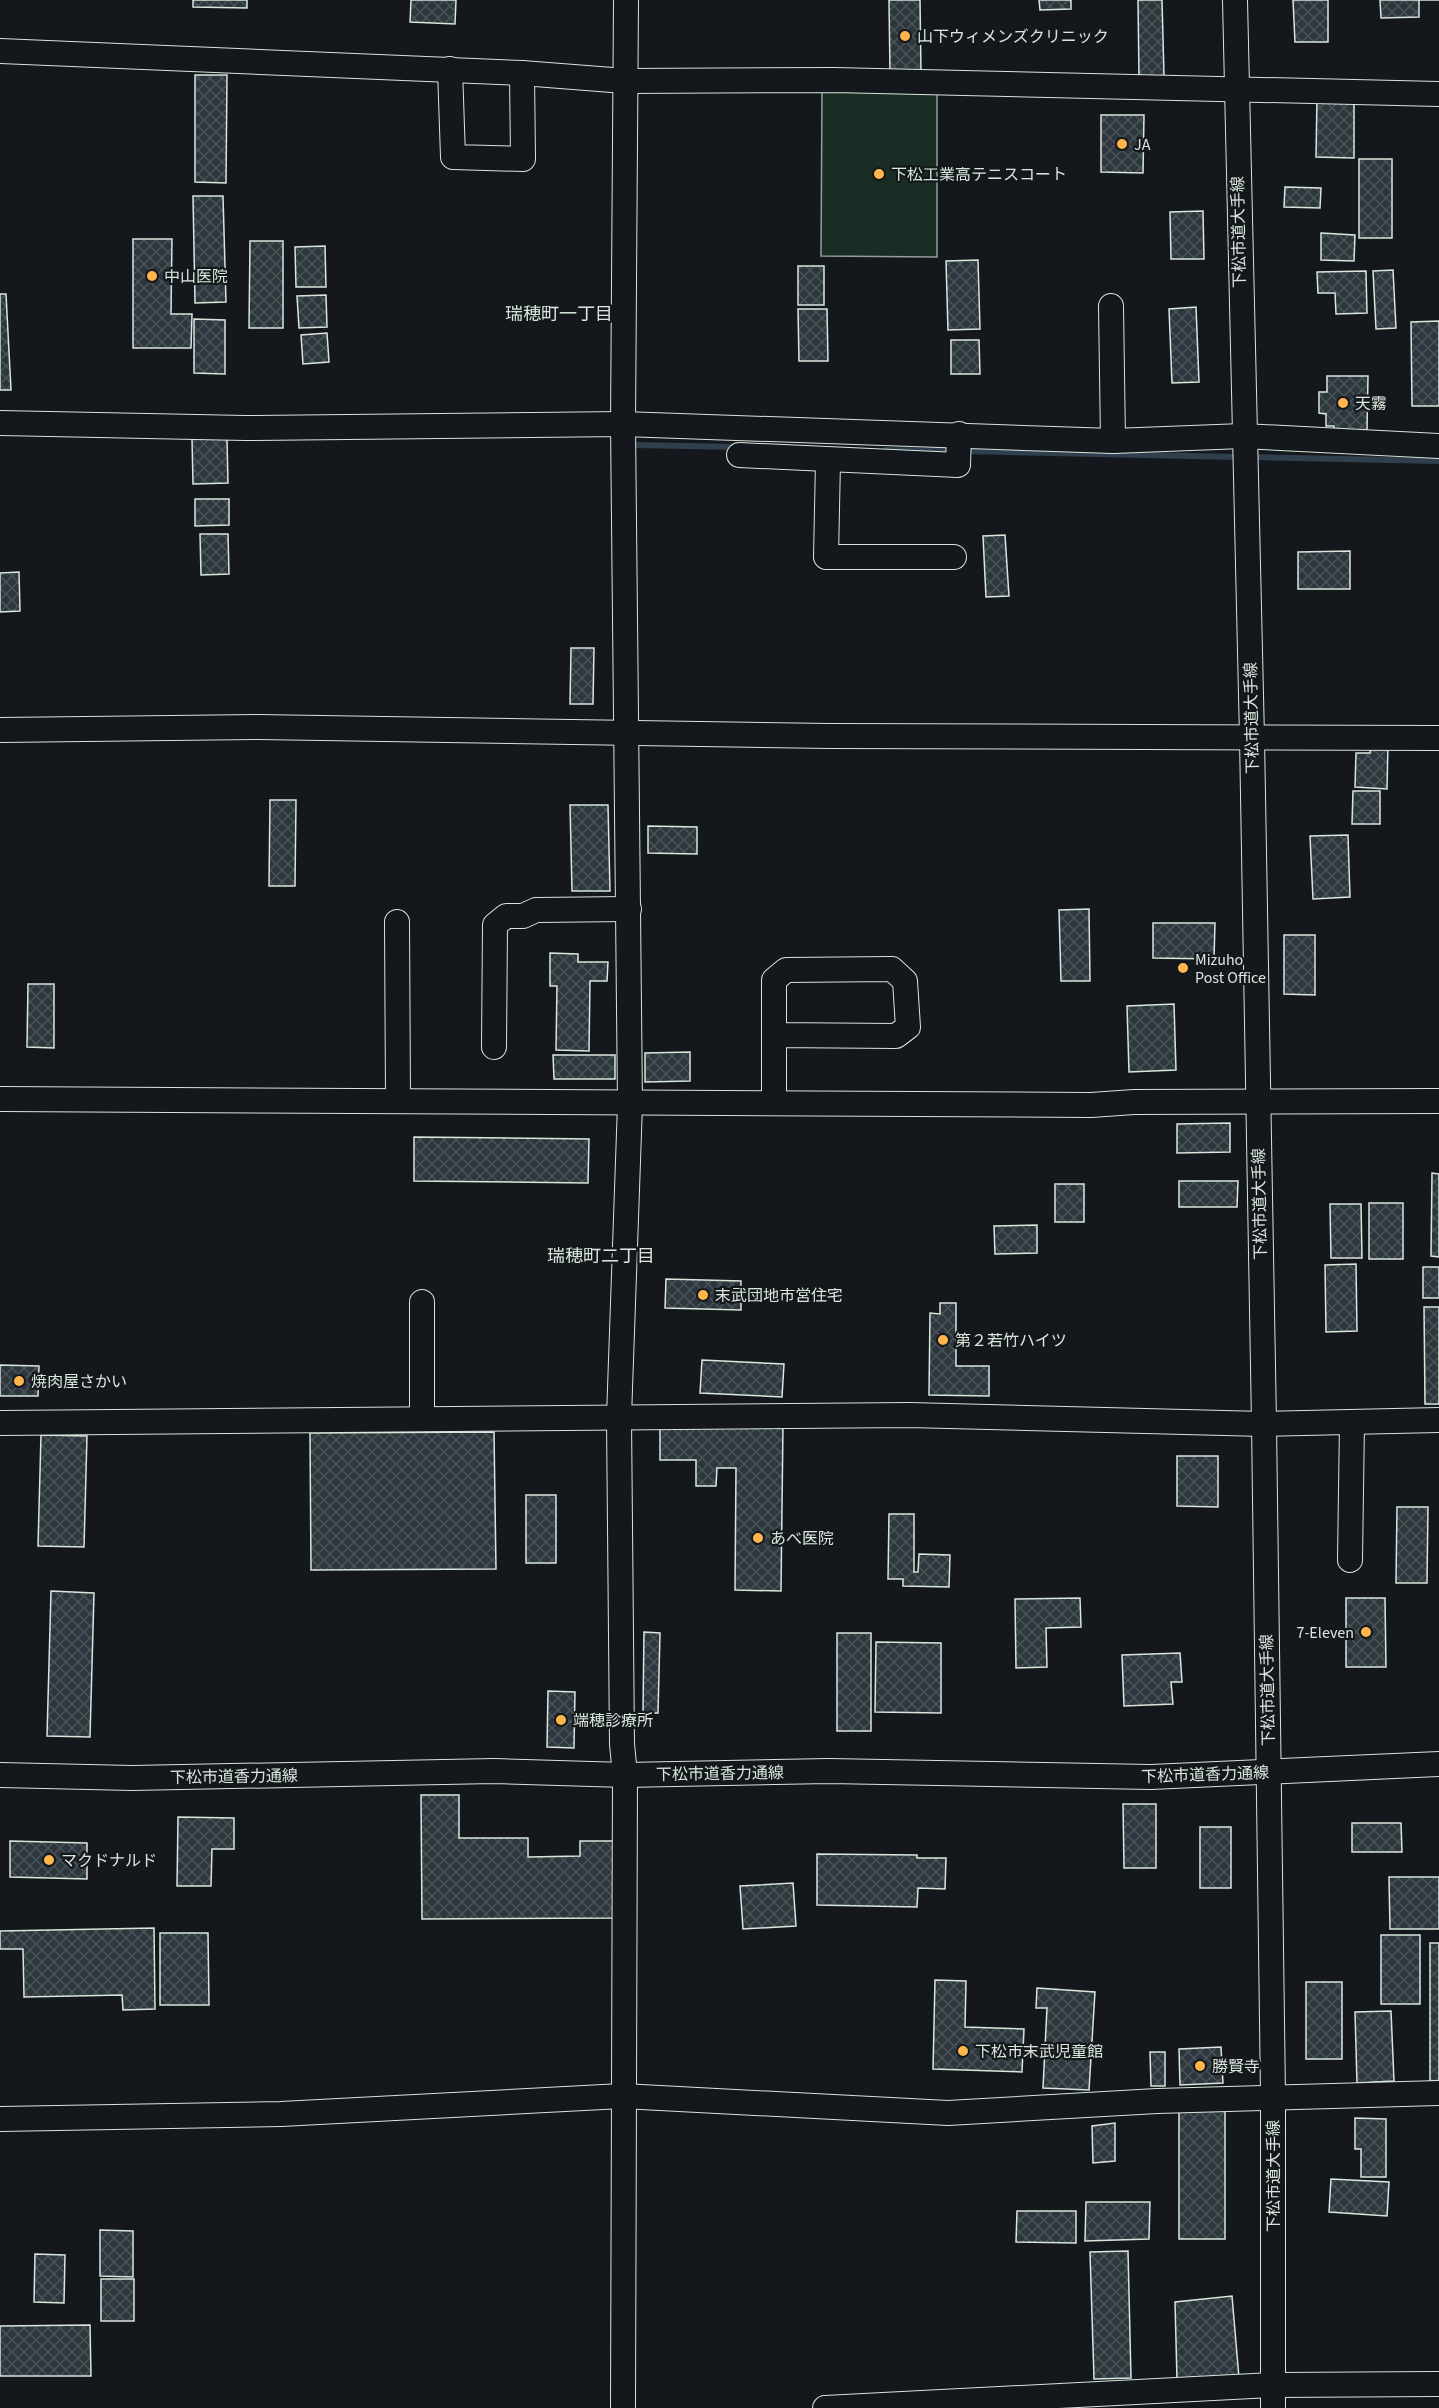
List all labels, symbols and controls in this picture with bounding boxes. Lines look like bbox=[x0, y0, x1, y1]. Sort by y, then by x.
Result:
place label: 山下ウィメンズクリニック bbox=[917, 26, 1109, 48]
marker: 山下ウィメンズクリニック bbox=[898, 29, 912, 43]
place label: JA bbox=[1134, 134, 1151, 156]
marker: JA bbox=[1115, 137, 1129, 151]
place label: 下松工業高テニスコート bbox=[891, 164, 1067, 186]
marker: 下松工業高テニスコート bbox=[872, 167, 886, 181]
street label: 下松市道大手線 bbox=[1227, 176, 1251, 288]
place label: 中山医院 bbox=[164, 266, 228, 288]
marker: 中山医院 bbox=[145, 269, 159, 283]
district label: 瑞穂町一丁目 bbox=[505, 302, 613, 327]
place label: 天霧 bbox=[1355, 393, 1387, 415]
marker: 天霧 bbox=[1336, 396, 1350, 410]
street label: 下松市道大手線 bbox=[1240, 662, 1264, 774]
place label: Mizuho Post Office bbox=[1195, 949, 1266, 989]
marker: Mizuho Post Office bbox=[1176, 961, 1190, 975]
street label: 下松市道大手線 bbox=[1248, 1148, 1272, 1260]
district label: 瑞穂町二丁目 bbox=[547, 1244, 655, 1269]
place label: 末武団地市営住宅 bbox=[715, 1285, 843, 1307]
marker: 末武団地市営住宅 bbox=[696, 1288, 710, 1302]
place label: 第２若竹ハイツ bbox=[955, 1330, 1067, 1352]
marker: 第２若竹ハイツ bbox=[936, 1333, 950, 1347]
place label: 焼肉屋さかい bbox=[31, 1371, 127, 1393]
marker: 焼肉屋さかい bbox=[12, 1374, 26, 1388]
place label: あべ医院 bbox=[770, 1528, 834, 1550]
marker: あべ医院 bbox=[751, 1531, 765, 1545]
place label: 7-Eleven bbox=[1296, 1622, 1354, 1644]
marker: 7-Eleven bbox=[1359, 1625, 1373, 1639]
street label: 下松市道大手線 bbox=[1256, 1634, 1280, 1746]
place label: 端穂診療所 bbox=[573, 1710, 653, 1732]
marker: 端穂診療所 bbox=[554, 1713, 568, 1727]
street label: 下松市道香力通線 bbox=[656, 1762, 784, 1786]
street label: 下松市道香力通線 bbox=[1141, 1762, 1269, 1788]
street label: 下松市道香力通線 bbox=[170, 1765, 298, 1789]
place label: マクドナルド bbox=[61, 1850, 157, 1872]
marker: マクドナルド bbox=[42, 1853, 56, 1867]
place label: 下松市末武児童館 bbox=[975, 2041, 1103, 2063]
marker: 下松市末武児童館 bbox=[956, 2044, 970, 2058]
place label: 勝賢寺 bbox=[1212, 2056, 1260, 2078]
marker: 勝賢寺 bbox=[1193, 2059, 1207, 2073]
street label: 下松市道大手線 bbox=[1263, 2120, 1285, 2232]

